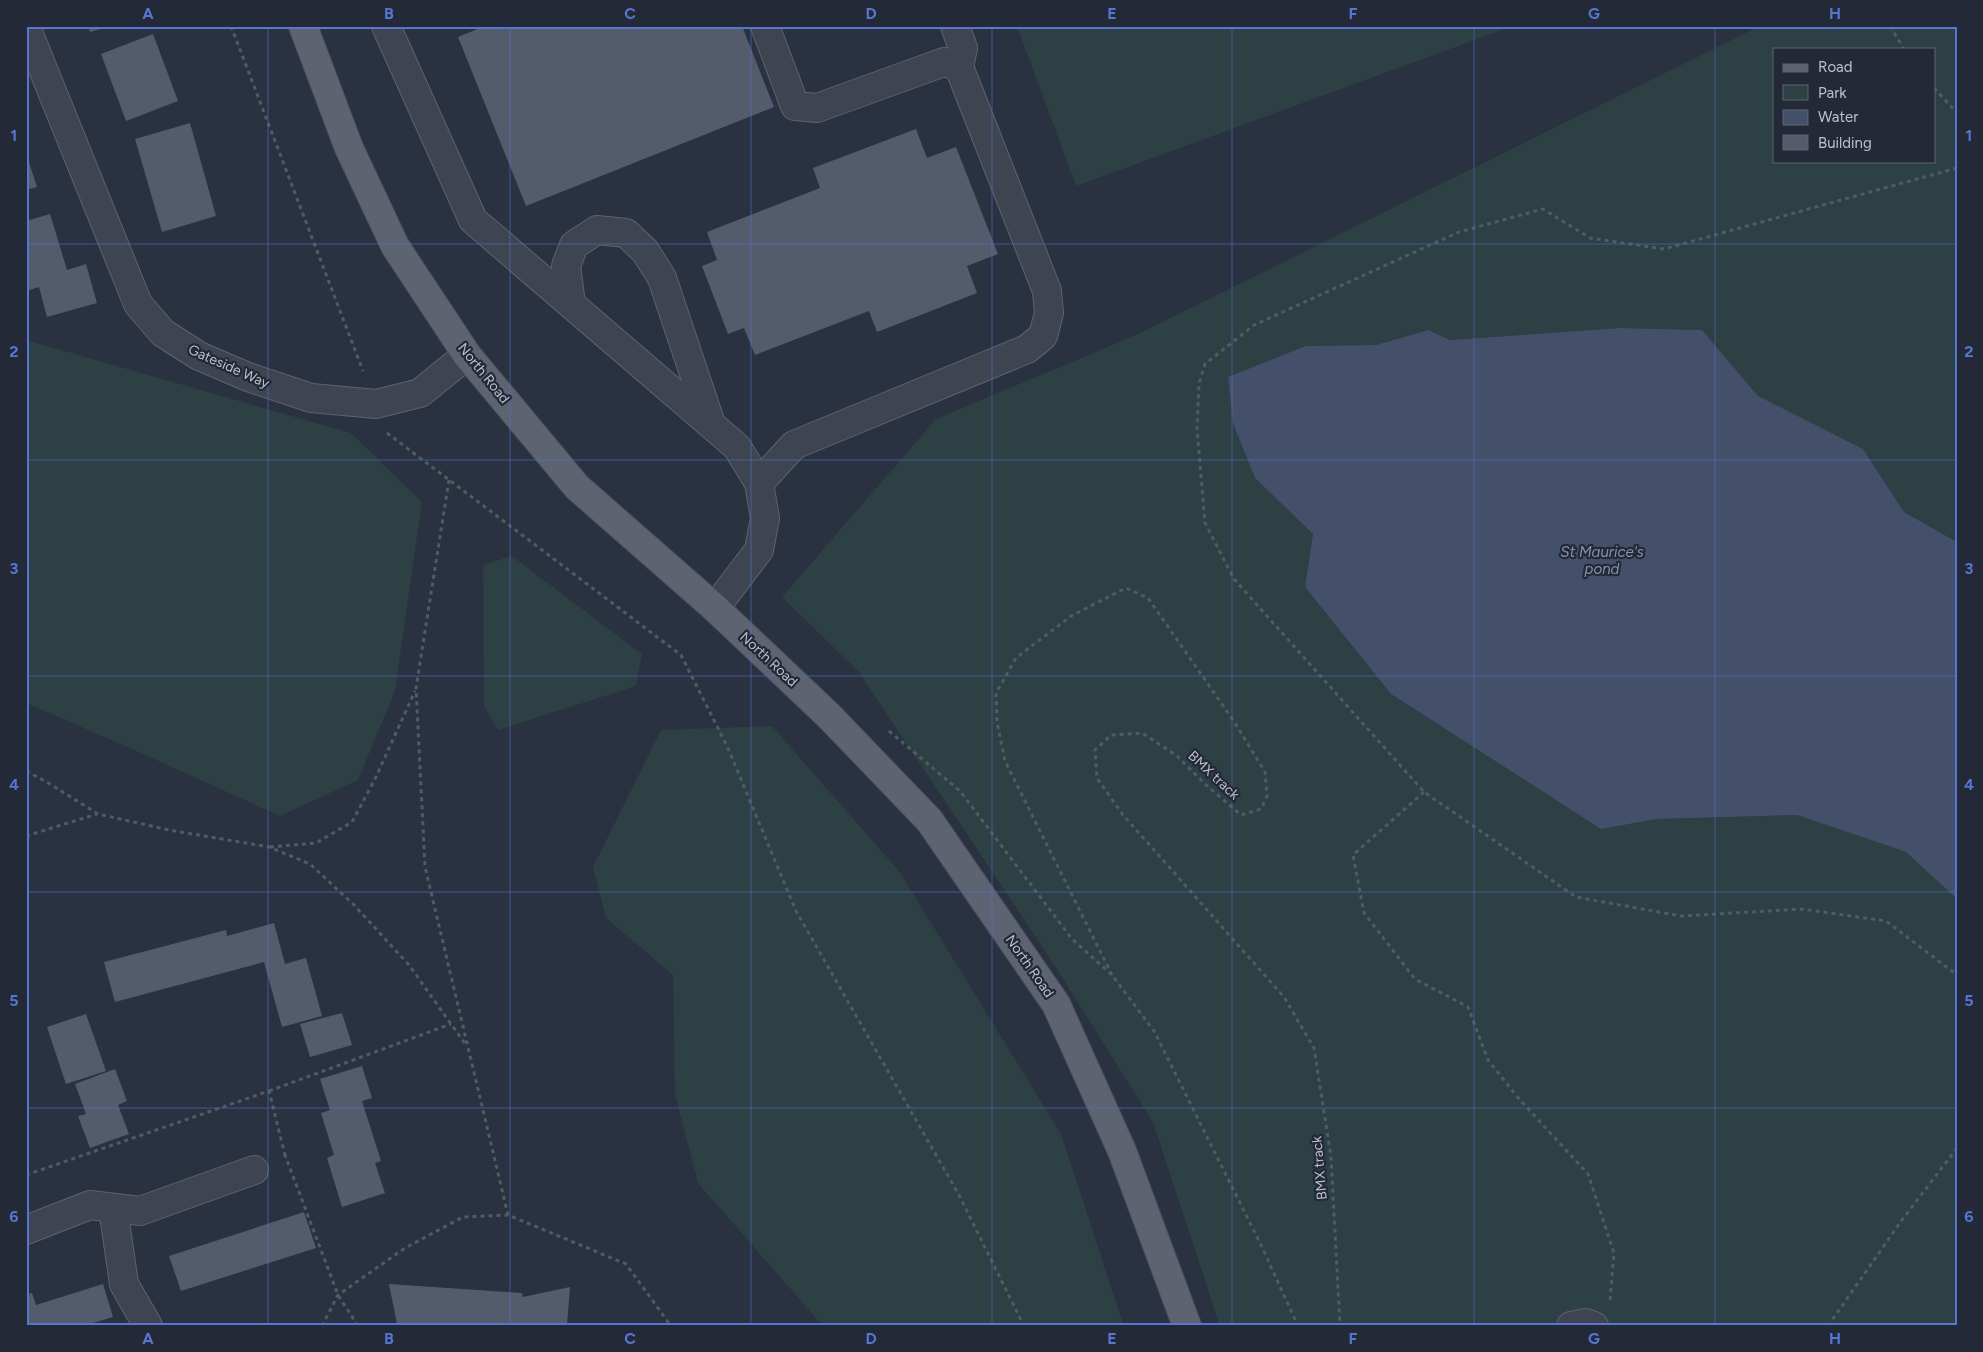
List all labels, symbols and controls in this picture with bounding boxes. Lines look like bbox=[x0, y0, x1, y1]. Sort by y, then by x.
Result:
text: A bbox=[142, 4, 154, 23]
text: B bbox=[384, 4, 394, 23]
text: C bbox=[624, 4, 636, 23]
text: D bbox=[865, 4, 877, 23]
text: E bbox=[1107, 4, 1117, 23]
text: F bbox=[1349, 4, 1358, 23]
text: G bbox=[1588, 4, 1600, 23]
text: H bbox=[1829, 4, 1841, 23]
legend bbox=[1773, 48, 1936, 162]
text: Road bbox=[1818, 58, 1853, 76]
text: Park bbox=[1818, 84, 1847, 102]
text: Water bbox=[1818, 108, 1858, 126]
text: 1 bbox=[11, 126, 17, 145]
text: 1 bbox=[1966, 126, 1972, 145]
text: Building bbox=[1818, 134, 1872, 152]
street label: North Road bbox=[454, 340, 513, 407]
street label: Gateside Way bbox=[186, 341, 273, 392]
text: 2 bbox=[9, 342, 19, 361]
text: 2 bbox=[1964, 342, 1974, 361]
water label: St Maurice's pond bbox=[1560, 543, 1644, 578]
text: 3 bbox=[10, 559, 19, 578]
text: 3 bbox=[1965, 559, 1974, 578]
street label: North Road bbox=[736, 628, 801, 690]
street label: BMX track bbox=[1184, 747, 1243, 804]
text: 4 bbox=[9, 775, 19, 794]
text: 4 bbox=[1964, 775, 1974, 794]
street label: North Road bbox=[1002, 932, 1057, 1001]
text: 5 bbox=[9, 991, 19, 1010]
text: 5 bbox=[1964, 991, 1974, 1010]
street label: BMX track bbox=[1308, 1135, 1331, 1201]
text: 6 bbox=[9, 1207, 19, 1226]
text: 6 bbox=[1964, 1207, 1974, 1226]
text: A bbox=[142, 1329, 154, 1348]
text: B bbox=[384, 1329, 394, 1348]
text: C bbox=[624, 1329, 636, 1348]
text: D bbox=[865, 1329, 877, 1348]
text: E bbox=[1107, 1329, 1117, 1348]
text: F bbox=[1349, 1329, 1358, 1348]
text: G bbox=[1588, 1329, 1600, 1348]
text: H bbox=[1829, 1329, 1841, 1348]

